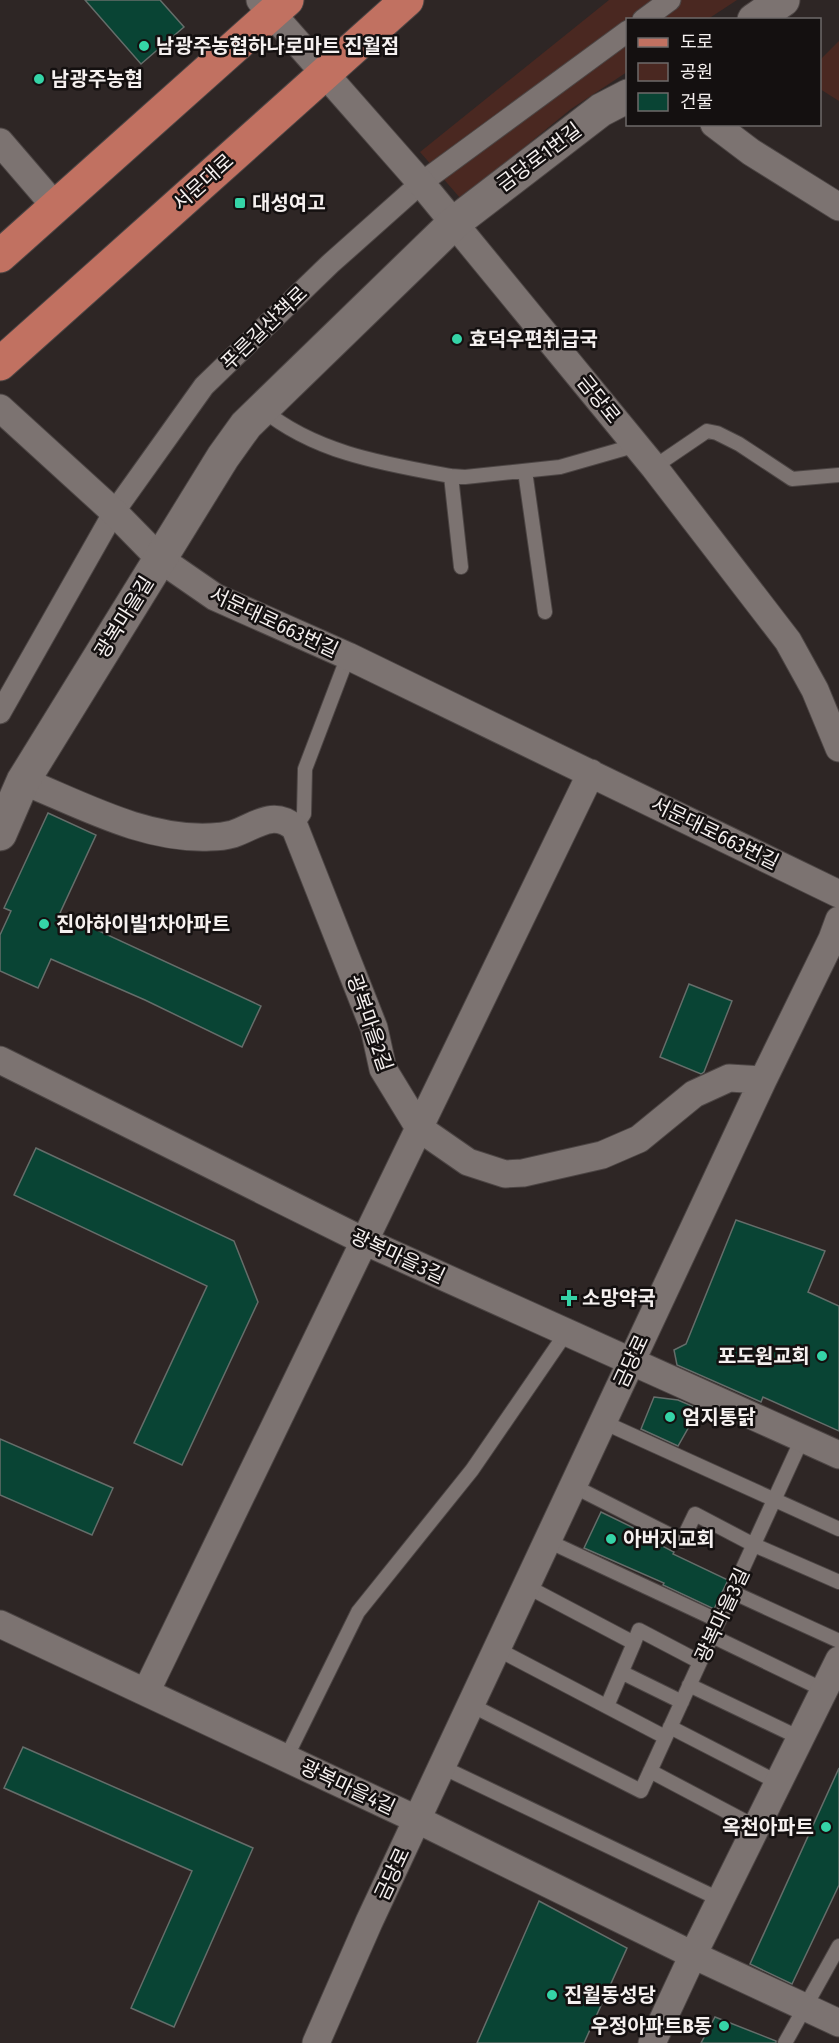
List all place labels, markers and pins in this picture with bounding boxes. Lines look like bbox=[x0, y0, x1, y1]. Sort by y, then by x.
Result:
place label: 남광주농협하나로마트 진월점 bbox=[156, 34, 399, 58]
marker: 남광주농협하나로마트 진월점 bbox=[137, 39, 151, 53]
place label: 남광주농협 bbox=[51, 67, 143, 91]
marker: 남광주농협 bbox=[32, 72, 46, 86]
place label: 대성여고 bbox=[252, 191, 326, 215]
marker: 대성여고 bbox=[233, 196, 247, 210]
place label: 효덕우편취급국 bbox=[469, 327, 598, 351]
marker: 효덕우편취급국 bbox=[450, 332, 464, 346]
place label: 진아하이빌1차아파트 bbox=[56, 912, 230, 936]
marker: 진아하이빌1차아파트 bbox=[37, 917, 51, 931]
place label: 소망약국 bbox=[582, 1286, 656, 1310]
marker: 소망약국 bbox=[560, 1289, 578, 1307]
place label: 포도원교회 bbox=[718, 1344, 810, 1368]
marker: 포도원교회 bbox=[815, 1349, 829, 1363]
place label: 엄지통닭 bbox=[682, 1405, 756, 1429]
marker: 엄지통닭 bbox=[663, 1410, 677, 1424]
place label: 아버지교회 bbox=[623, 1527, 715, 1551]
marker: 아버지교회 bbox=[604, 1532, 618, 1546]
place label: 옥천아파트 bbox=[722, 1815, 814, 1839]
marker: 옥천아파트 bbox=[819, 1820, 833, 1834]
place label: 진월동성당 bbox=[564, 1983, 656, 2007]
marker: 진월동성당 bbox=[545, 1988, 559, 2002]
place label: 우정아파트B동 bbox=[590, 2014, 712, 2038]
marker: 우정아파트B동 bbox=[717, 2019, 731, 2033]

